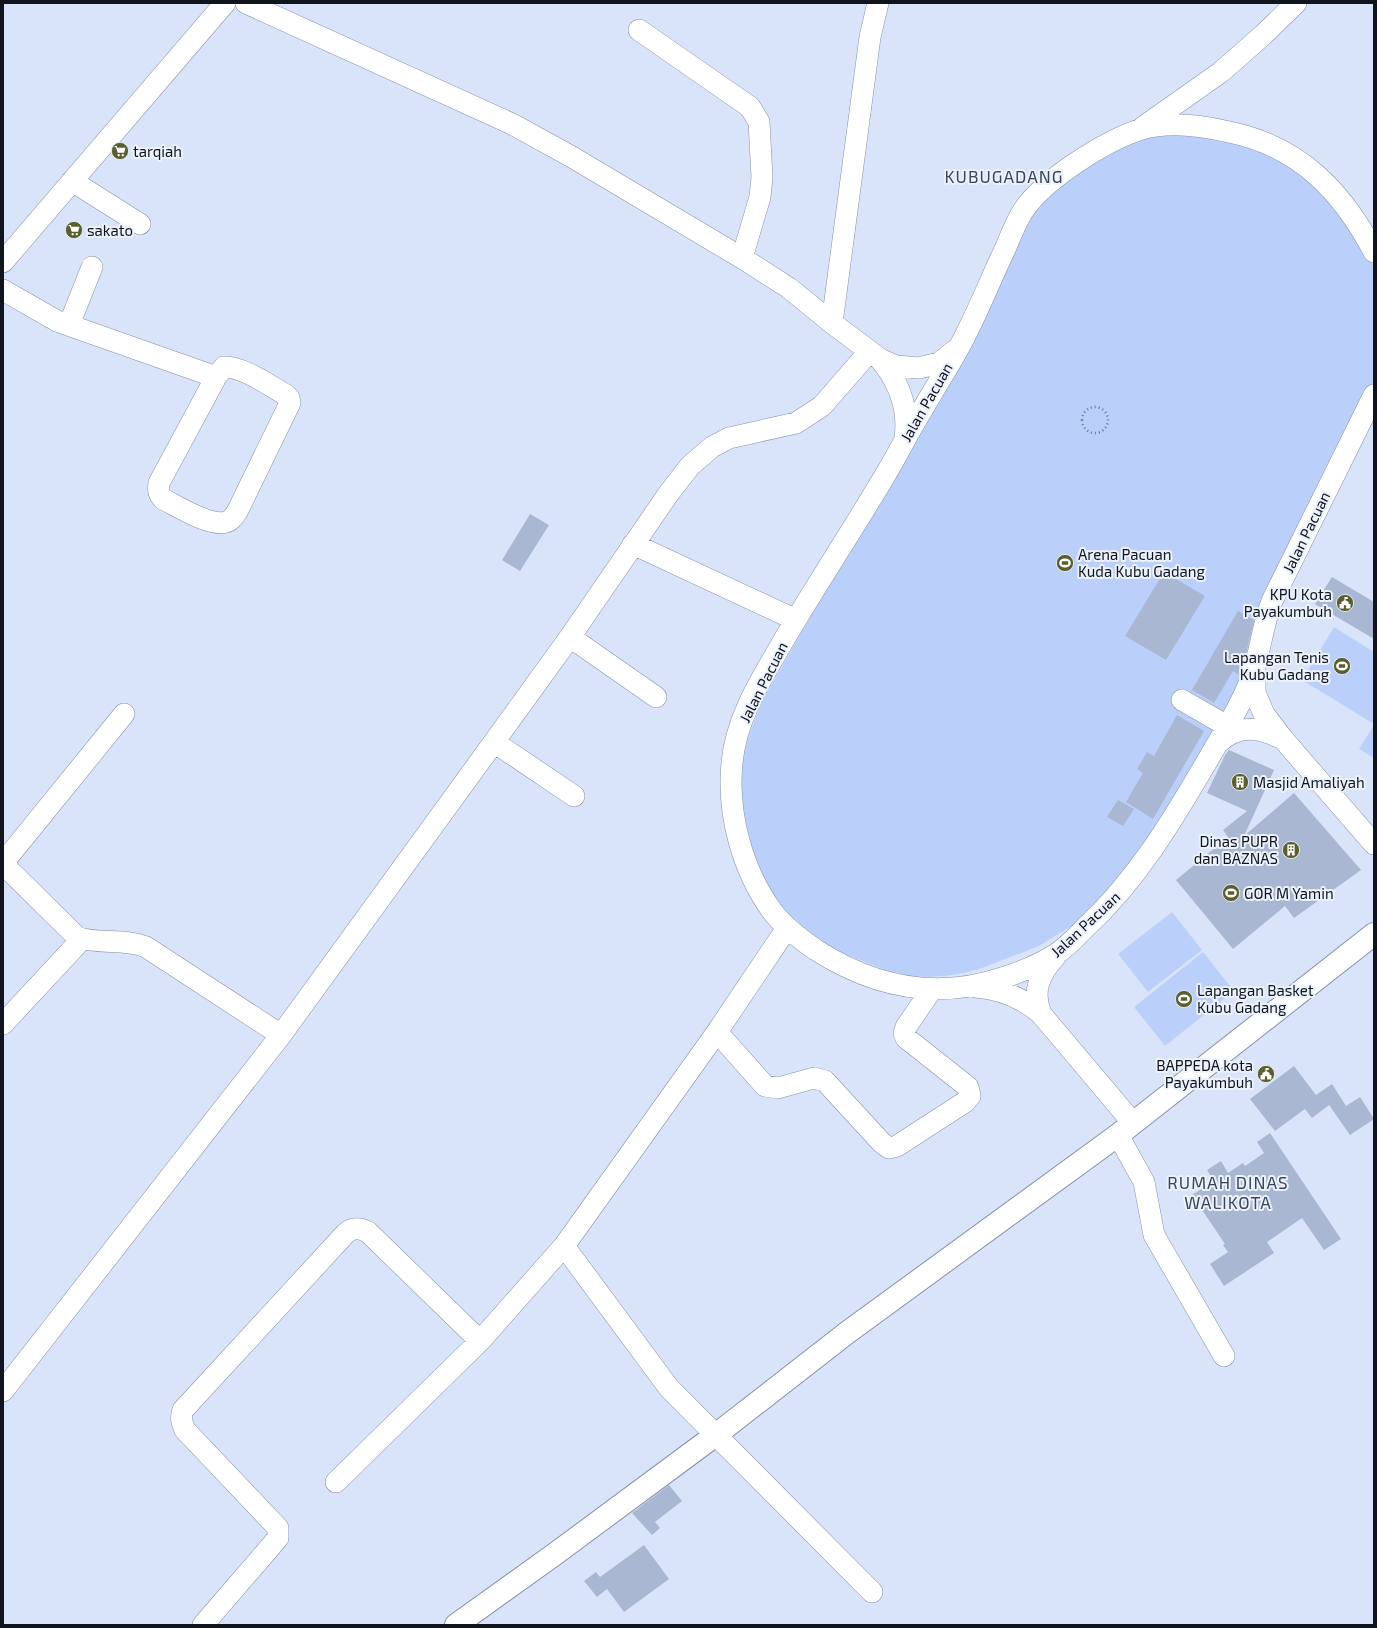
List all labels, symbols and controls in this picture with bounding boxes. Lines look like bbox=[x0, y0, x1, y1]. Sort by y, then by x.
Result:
supermarket icon: tarqiah bbox=[110, 141, 130, 161]
place label: tarqiah bbox=[133, 142, 182, 160]
district label: KUBUGADANG bbox=[945, 166, 1063, 186]
supermarket icon: sakato bbox=[64, 220, 84, 240]
place label: sakato bbox=[87, 221, 133, 239]
street label: Jalan Pacuan bbox=[896, 359, 956, 445]
street label: Jalan Pacuan bbox=[1279, 489, 1333, 575]
place label: Arena Pacuan Kuda Kubu Gadang bbox=[1078, 545, 1206, 580]
sports icon: Arena Pacuan Kuda Kubu Gadang bbox=[1055, 553, 1075, 573]
place label: KPU Kota Payakumbuh bbox=[1244, 585, 1332, 620]
public building icon: KPU Kota Payakumbuh bbox=[1335, 593, 1355, 613]
street label: Jalan Pacuan bbox=[735, 639, 791, 725]
place label: Lapangan Tenis Kubu Gadang bbox=[1224, 648, 1330, 683]
sports icon: Lapangan Tenis Kubu Gadang bbox=[1332, 656, 1352, 676]
building icon: Masjid Amaliyah bbox=[1230, 772, 1250, 792]
place label: Masjid Amaliyah bbox=[1253, 773, 1365, 792]
place label: Dinas PUPR dan BAZNAS bbox=[1194, 832, 1278, 867]
building icon: Dinas PUPR dan BAZNAS bbox=[1281, 840, 1301, 860]
sports icon: GOR M Yamin bbox=[1221, 883, 1241, 903]
place label: GOR M Yamin bbox=[1244, 884, 1334, 902]
street label: Jalan Pacuan bbox=[1047, 887, 1123, 961]
place label: Lapangan Basket Kubu Gadang bbox=[1197, 981, 1314, 1016]
sports icon: Lapangan Basket Kubu Gadang bbox=[1174, 989, 1194, 1009]
place label: BAPPEDA kota Payakumbuh bbox=[1156, 1056, 1253, 1091]
public building icon: BAPPEDA kota Payakumbuh bbox=[1256, 1064, 1276, 1084]
district label: RUMAH DINAS WALIKOTA bbox=[1167, 1172, 1289, 1212]

